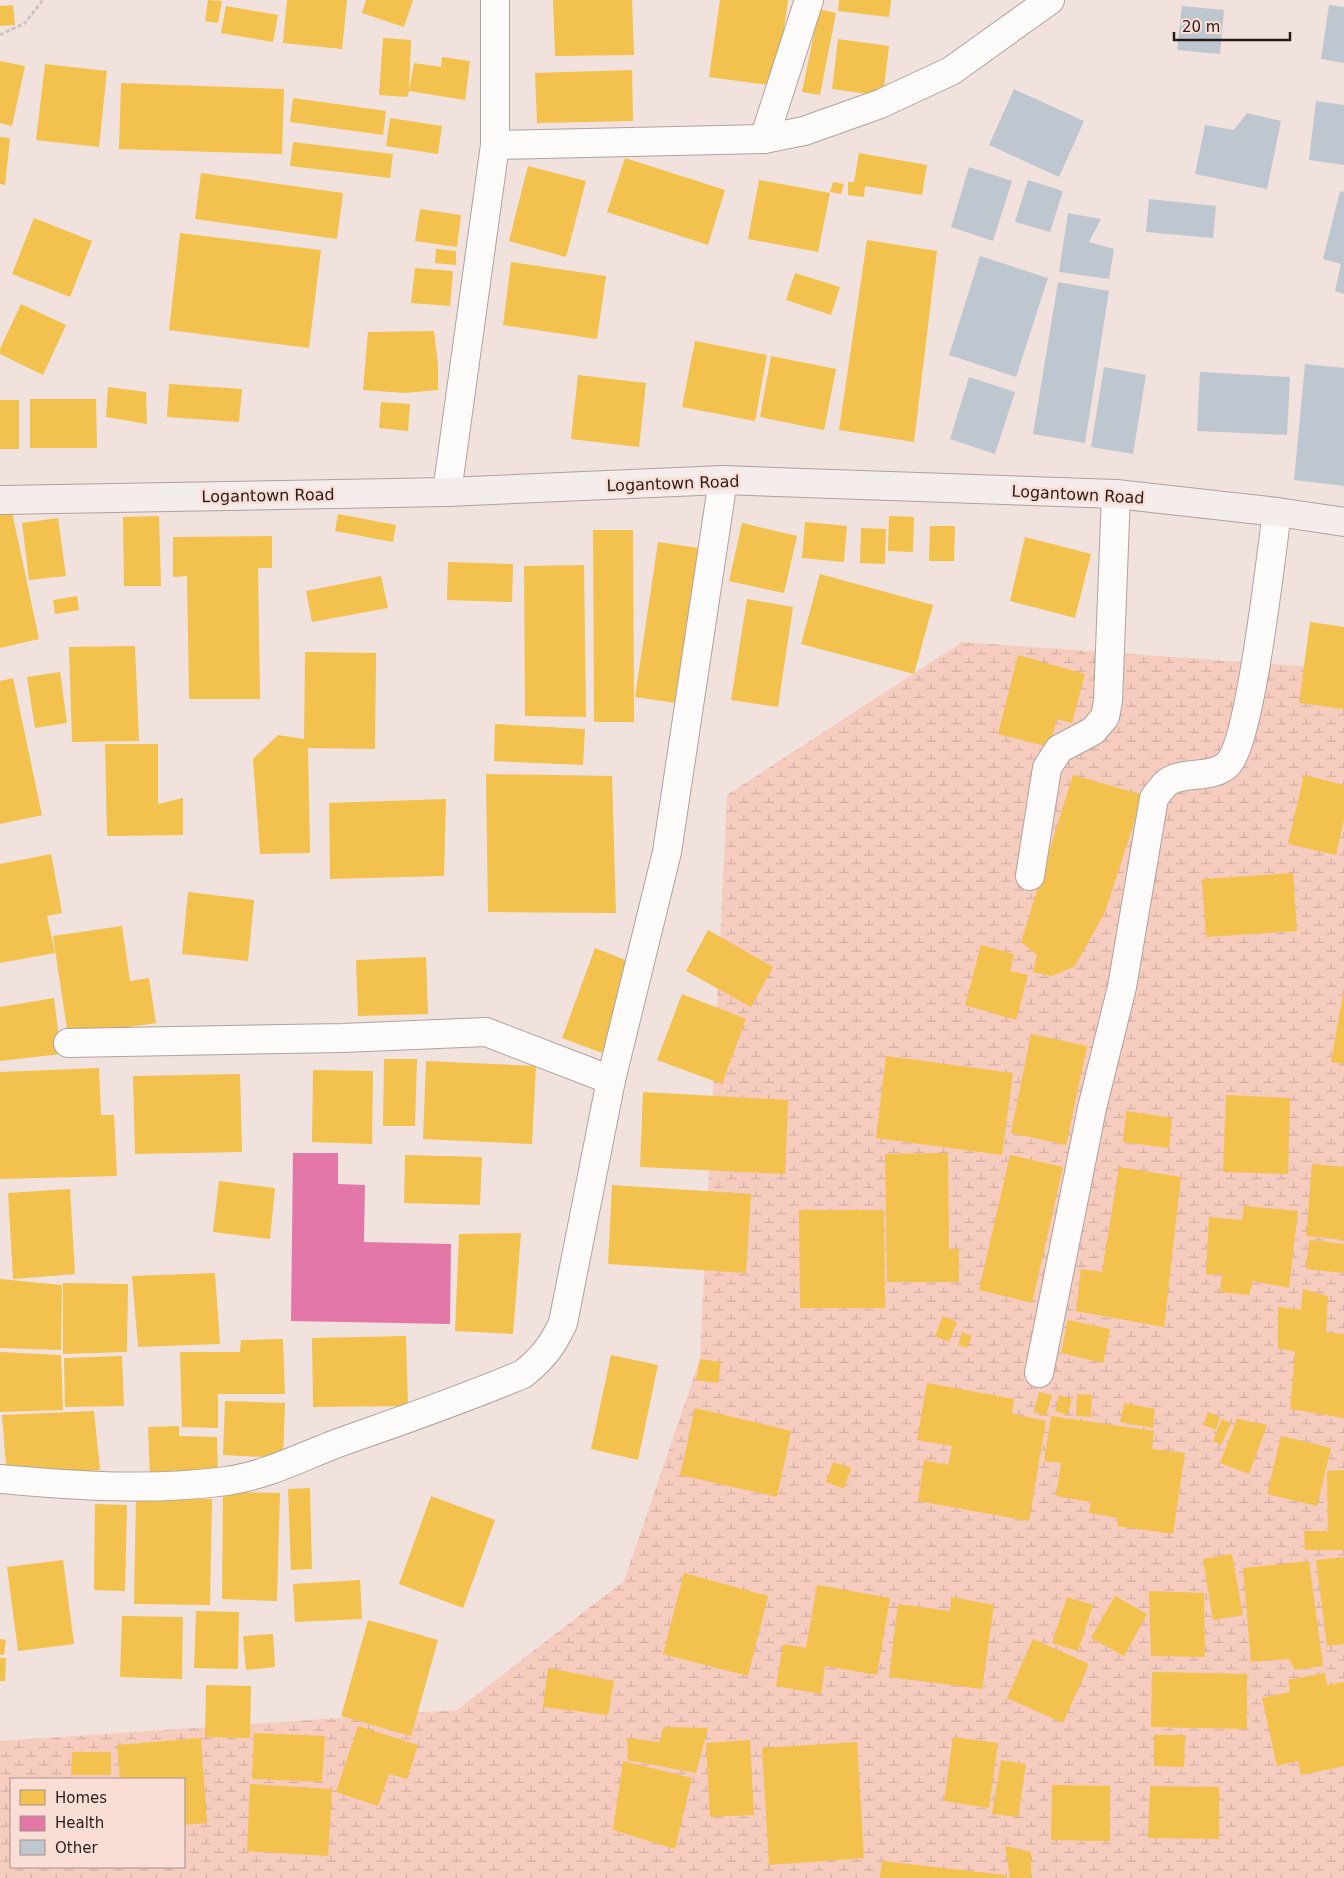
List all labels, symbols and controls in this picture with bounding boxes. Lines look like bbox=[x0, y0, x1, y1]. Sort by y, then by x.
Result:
scale bar bbox=[1174, 10, 1290, 42]
text: 20 m bbox=[1182, 18, 1220, 36]
street label: Logantown Road bbox=[606, 472, 740, 495]
street label: Logantown Road bbox=[1011, 482, 1145, 507]
street label: Logantown Road bbox=[201, 485, 335, 506]
legend bbox=[10, 1778, 185, 1868]
text: Homes bbox=[55, 1789, 107, 1807]
text: Health bbox=[55, 1814, 104, 1832]
text: Other bbox=[55, 1839, 98, 1857]

